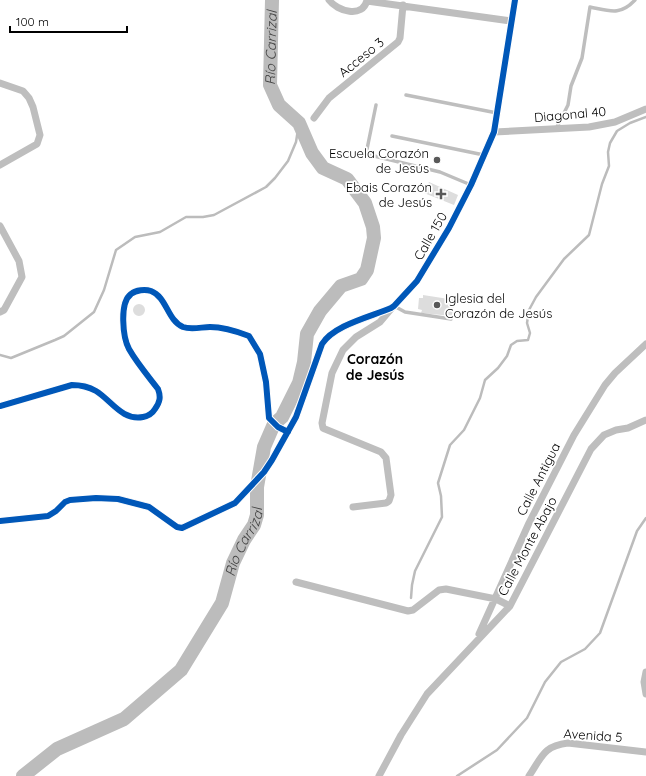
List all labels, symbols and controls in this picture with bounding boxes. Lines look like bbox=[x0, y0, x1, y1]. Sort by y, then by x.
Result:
scale bar bbox=[10, 8, 127, 34]
water label: Río Carrizal bbox=[261, 9, 281, 85]
text: 100 m bbox=[16, 14, 49, 29]
street label: Acceso 3 bbox=[335, 34, 387, 80]
street label: Diagonal 40 bbox=[533, 103, 607, 125]
place label: Escuela Corazón de Jesús bbox=[329, 145, 429, 176]
marker: Escuela Corazón de Jesús bbox=[432, 155, 442, 165]
place label: Ebais Corazón de Jesús bbox=[346, 179, 432, 210]
marker: Ebais Corazón de Jesús bbox=[435, 188, 447, 200]
street label: Calle 150 bbox=[410, 209, 450, 263]
place label: Iglesia del Corazón de Jesús bbox=[445, 290, 552, 321]
marker: Iglesia del Corazón de Jesús bbox=[432, 300, 442, 310]
district label: Corazón de Jesús bbox=[346, 350, 405, 384]
street label: Calle Antigua bbox=[513, 440, 563, 518]
street label: Calle Monte Abajo bbox=[494, 494, 560, 598]
water label: Río Carrizal bbox=[221, 506, 267, 578]
street label: Avenida 5 bbox=[563, 725, 623, 745]

